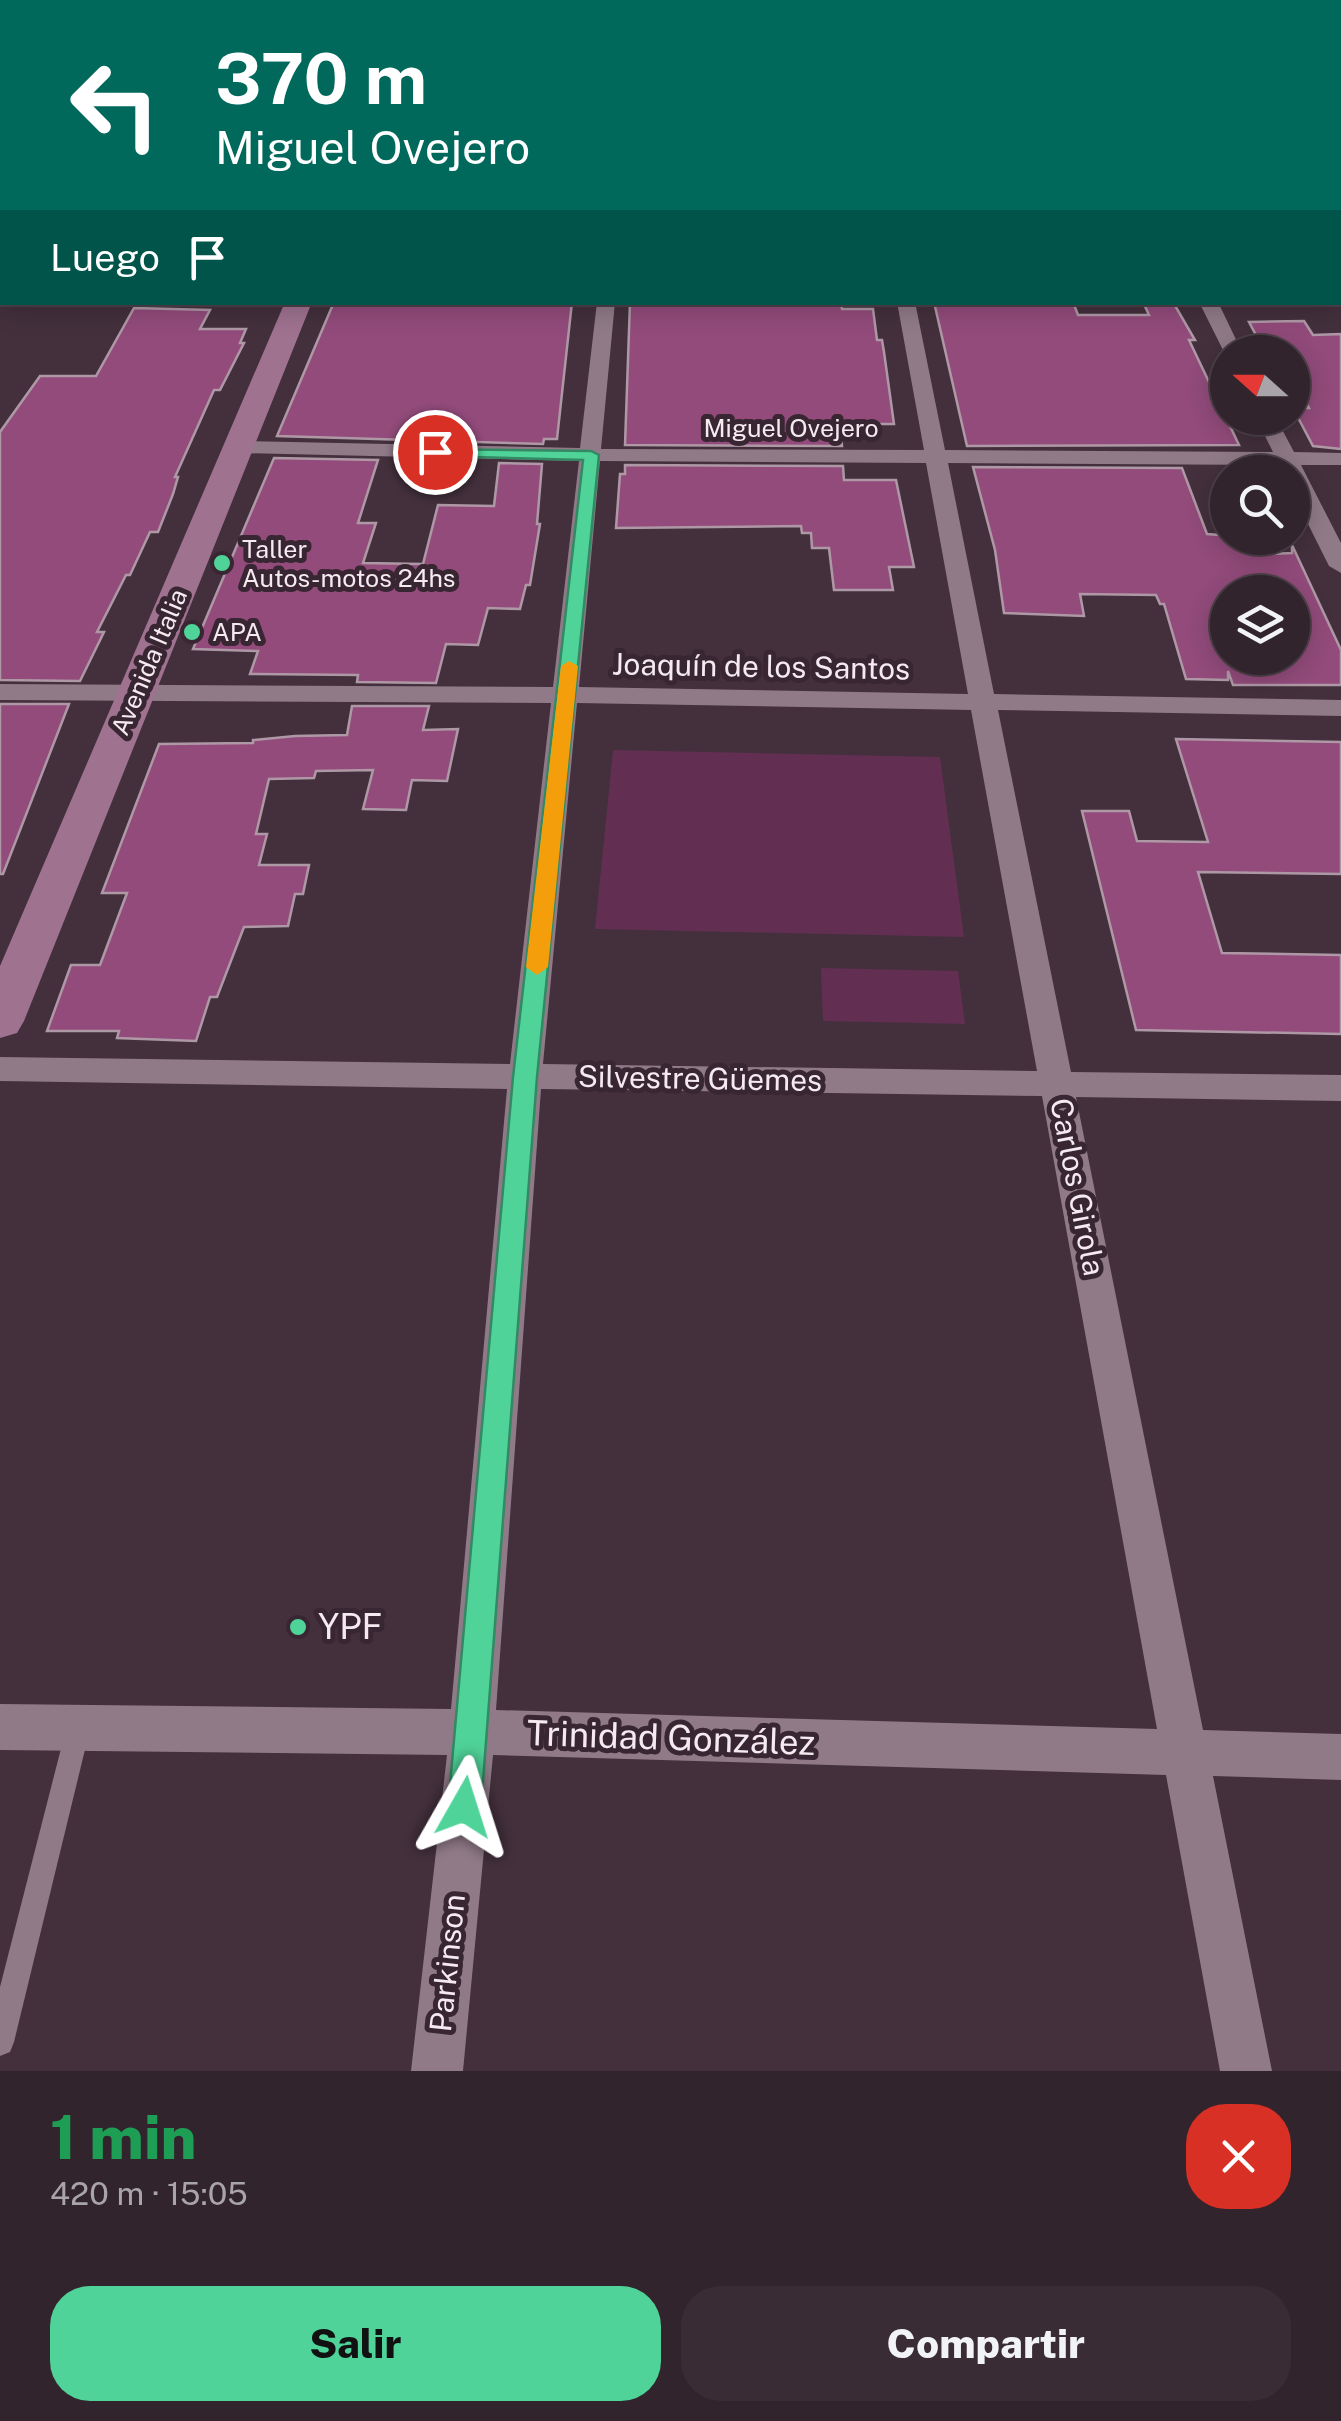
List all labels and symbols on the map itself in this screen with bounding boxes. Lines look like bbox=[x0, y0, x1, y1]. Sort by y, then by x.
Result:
north arrow bbox=[1210, 335, 1310, 435]
pin bbox=[393, 410, 478, 495]
street label: Miguel Ovejero bbox=[703, 413, 879, 443]
place label: Taller Autos-motos 24hs bbox=[242, 534, 455, 593]
marker: Taller Autos-motos 24hs bbox=[211, 552, 233, 574]
street label: Avenida Italia bbox=[105, 584, 193, 740]
place label: APA bbox=[212, 617, 262, 647]
marker: APA bbox=[181, 621, 203, 643]
street label: Joaquín de los Santos bbox=[612, 645, 910, 687]
street label: Silvestre Güemes bbox=[577, 1058, 823, 1098]
street label: Carlos Girola bbox=[1043, 1095, 1113, 1279]
place label: YPF bbox=[318, 1606, 382, 1647]
marker: YPF bbox=[287, 1616, 309, 1638]
street label: Trinidad González bbox=[526, 1712, 816, 1763]
position arrow bbox=[412, 1755, 516, 1859]
street label: Parkinson bbox=[422, 1892, 472, 2034]

